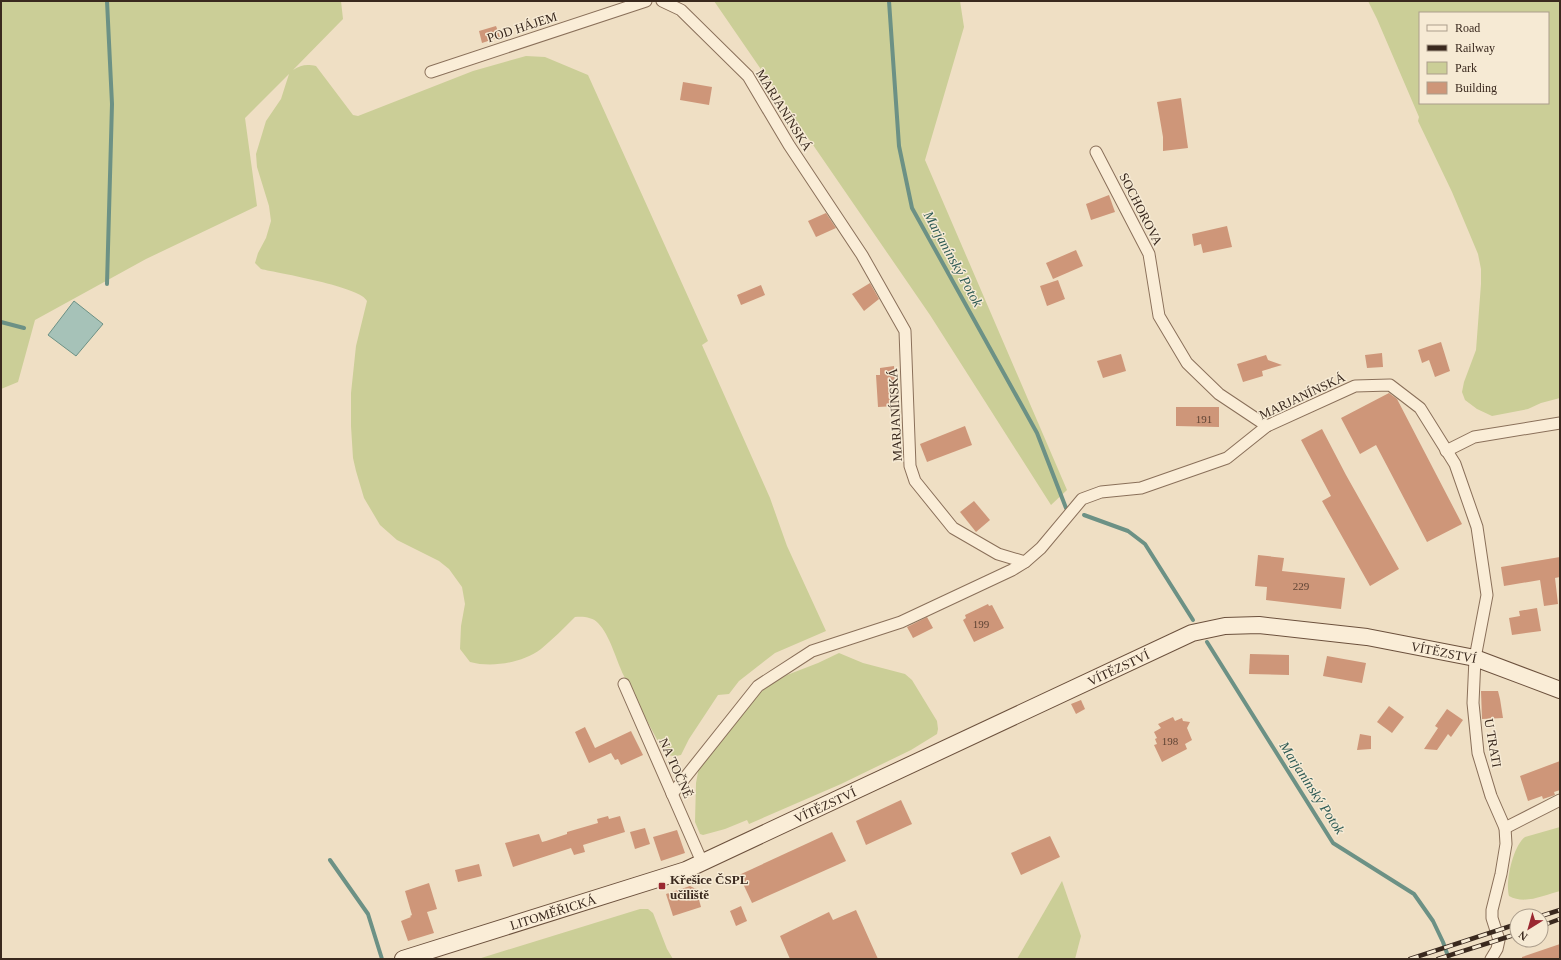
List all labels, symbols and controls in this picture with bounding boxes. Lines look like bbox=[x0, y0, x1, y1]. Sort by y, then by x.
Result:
street label: POD HÁJEM bbox=[485, 9, 559, 45]
legend bbox=[1419, 12, 1549, 104]
text: Road bbox=[1455, 21, 1480, 35]
text: Railway bbox=[1455, 41, 1495, 55]
text: Park bbox=[1455, 61, 1477, 75]
street label: MARJANÍNSKÁ bbox=[753, 67, 815, 154]
text: Building bbox=[1455, 81, 1497, 95]
street label: SOCHOROVA bbox=[1116, 170, 1166, 248]
water label: Marjanínský Potok bbox=[920, 208, 986, 310]
street label: MARJANÍNSKÁ bbox=[885, 367, 905, 462]
street label: MARJANÍNSKÁ bbox=[1257, 369, 1348, 422]
house number: 191 bbox=[1196, 413, 1212, 425]
house number: 229 bbox=[1293, 580, 1310, 592]
house number: 199 bbox=[973, 618, 990, 630]
street label: VÍTĚZSTVÍ bbox=[1410, 638, 1478, 666]
street label: VÍTĚZSTVÍ bbox=[1085, 647, 1152, 688]
street label: U TRATI bbox=[1481, 717, 1505, 769]
house number: 198 bbox=[1162, 735, 1179, 747]
street label: NA TOČNĚ bbox=[656, 736, 696, 800]
water label: Marjanínský Potok bbox=[1276, 738, 1348, 838]
street label: VÍTĚZSTVÍ bbox=[792, 784, 858, 826]
place label: Křešice ČSPL učiliště bbox=[670, 872, 749, 902]
marker: Křešice ČSPL učiliště bbox=[657, 881, 667, 891]
street label: LITOMĚŘICKÁ bbox=[508, 891, 598, 932]
north arrow bbox=[1509, 908, 1549, 948]
text: N bbox=[1516, 929, 1530, 943]

